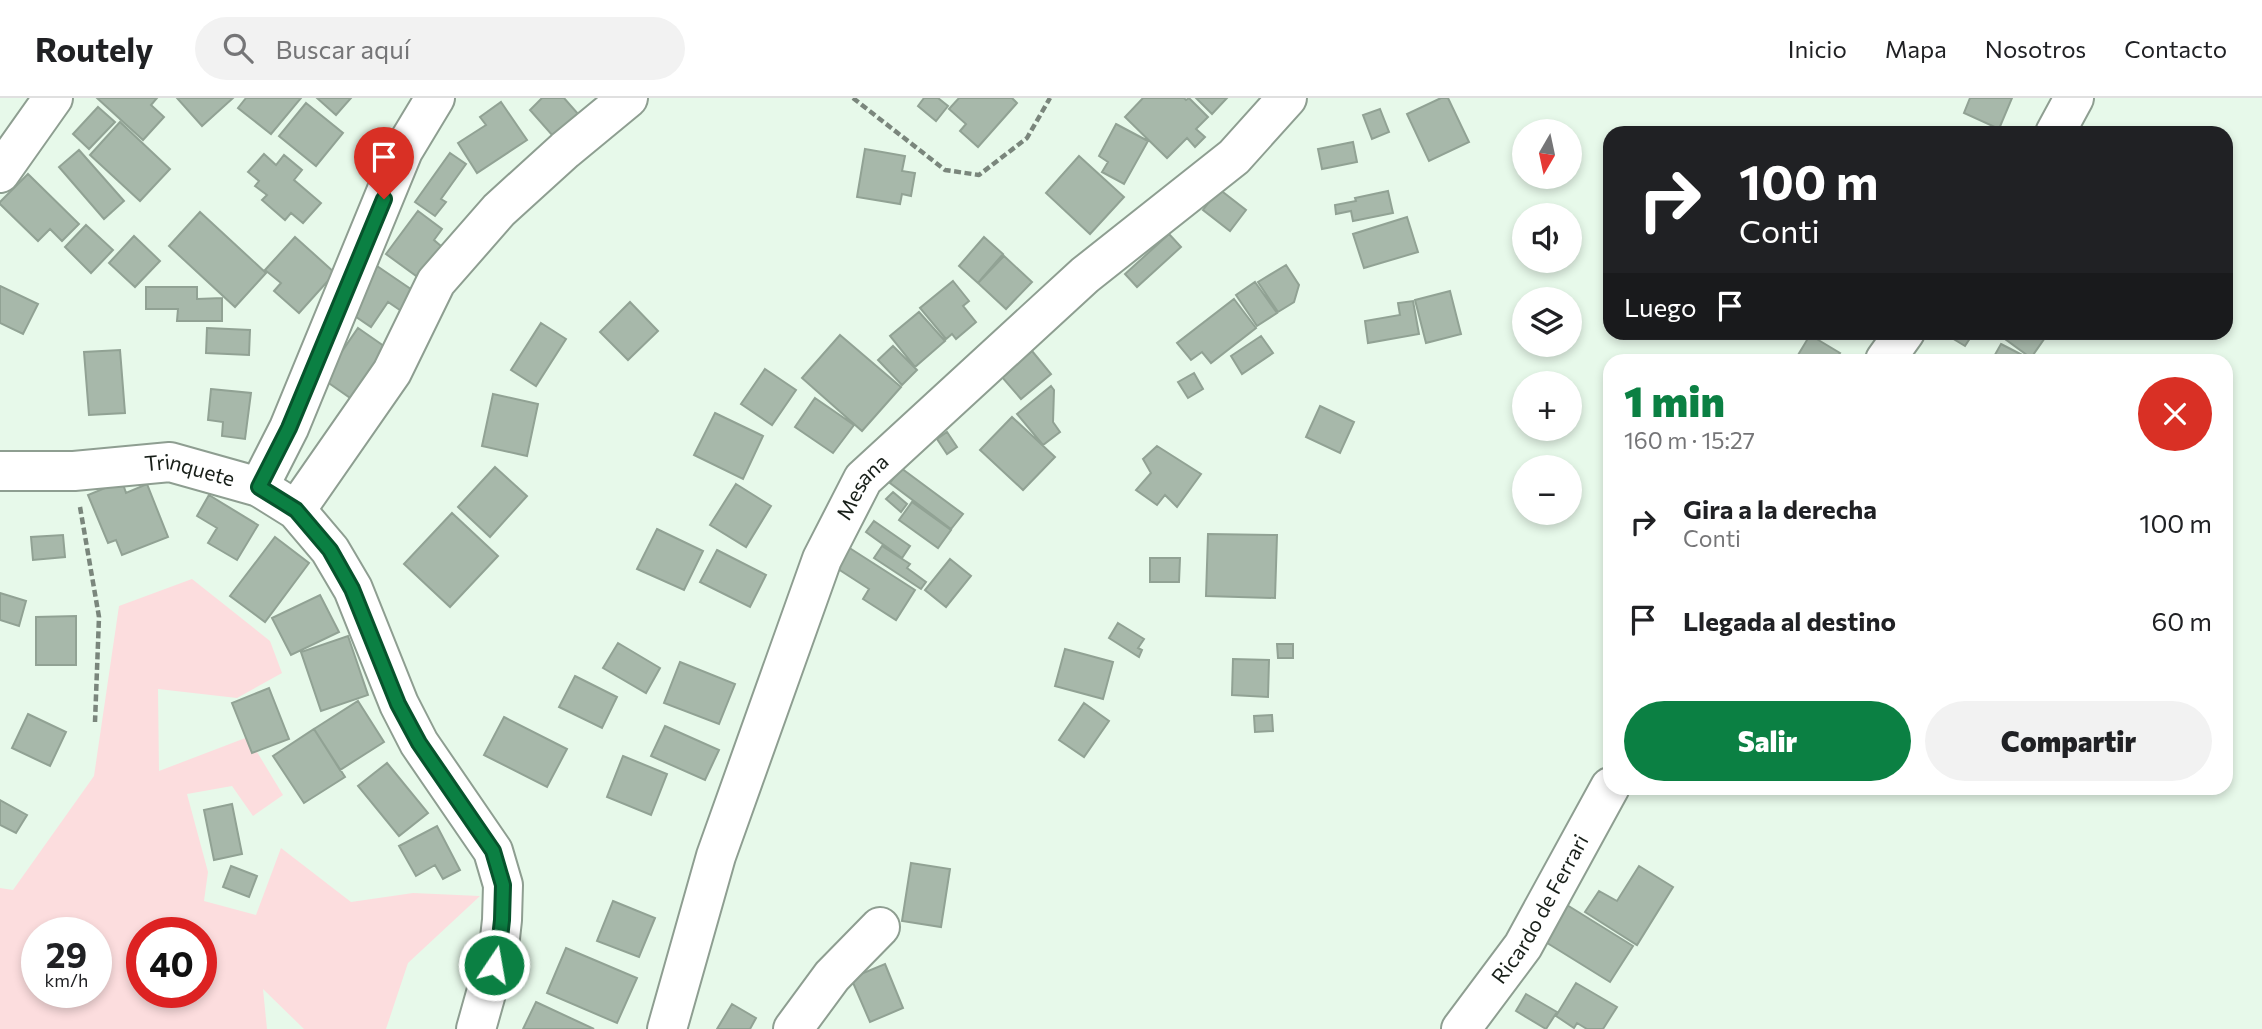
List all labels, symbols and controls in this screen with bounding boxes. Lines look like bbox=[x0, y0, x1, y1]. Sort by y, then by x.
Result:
search box bbox=[195, 17, 685, 80]
text: Routely bbox=[35, 28, 153, 69]
icon: search bbox=[219, 29, 257, 67]
text: Buscar aquí bbox=[275, 33, 410, 64]
text: Inicio bbox=[1788, 34, 1847, 63]
text: Mapa bbox=[1885, 34, 1947, 63]
text: Nosotros bbox=[1985, 34, 2086, 63]
text: Contacto bbox=[2124, 34, 2227, 63]
north arrow bbox=[1512, 119, 1582, 189]
map controls bbox=[1512, 119, 1582, 525]
pin bbox=[354, 127, 414, 199]
icon: arrive bbox=[365, 138, 403, 176]
text: 100 m bbox=[1739, 150, 1878, 210]
icon: right bbox=[1624, 154, 1715, 245]
button: sound bbox=[1512, 203, 1582, 273]
text: Conti bbox=[1739, 210, 1820, 250]
button: layers bbox=[1512, 287, 1582, 357]
icon: arrive bbox=[1711, 287, 1749, 325]
text: Luego bbox=[1624, 291, 1697, 322]
button: + bbox=[1512, 371, 1582, 441]
text: 1 min bbox=[1624, 374, 1725, 426]
button: close bbox=[2138, 377, 2212, 451]
text: 160 m · 15:27 bbox=[1624, 426, 1755, 454]
street label: Trinquete bbox=[143, 448, 238, 491]
street label: Mesana bbox=[830, 448, 893, 524]
button: − bbox=[1512, 455, 1582, 525]
text: Gira a la derecha bbox=[1683, 493, 1877, 524]
icon: right bbox=[1624, 503, 1662, 541]
text: 100 m bbox=[2139, 507, 2212, 538]
text: Conti bbox=[1683, 524, 1741, 552]
icon: arrive bbox=[1624, 601, 1662, 639]
text: Llegada al destino bbox=[1683, 605, 1896, 636]
text: 60 m bbox=[2152, 605, 2212, 636]
button: Salir bbox=[1624, 701, 1911, 781]
button: Compartir bbox=[1925, 701, 2212, 781]
street label: Ricardo de Ferrari bbox=[1485, 830, 1593, 988]
speed limit sign: 40 bbox=[126, 917, 217, 1008]
position arrow bbox=[457, 928, 531, 1002]
text: 29 bbox=[46, 932, 87, 975]
text: km/h bbox=[45, 969, 88, 991]

